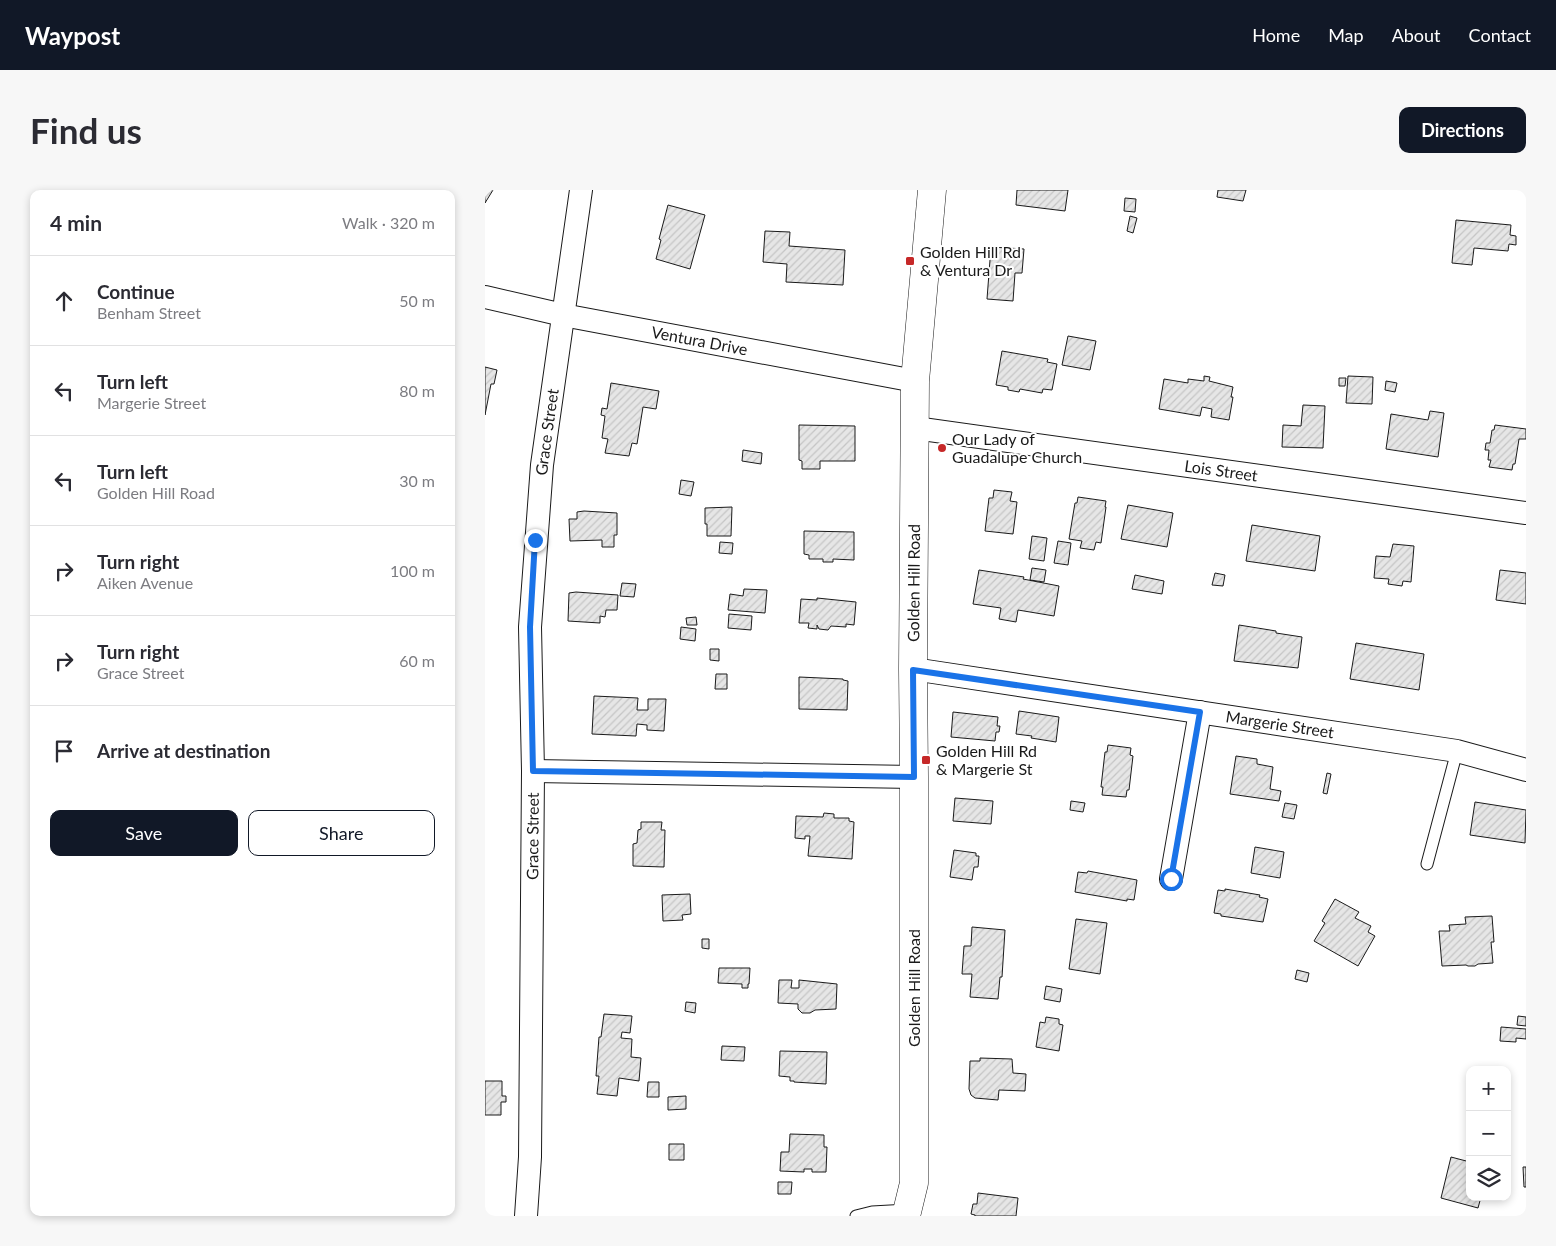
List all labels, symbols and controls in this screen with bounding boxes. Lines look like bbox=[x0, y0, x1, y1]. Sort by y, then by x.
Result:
text: Waypost bbox=[25, 21, 120, 50]
text: Home bbox=[1252, 24, 1300, 46]
text: Map bbox=[1328, 24, 1364, 46]
text: About bbox=[1392, 24, 1441, 46]
text: Contact bbox=[1469, 24, 1531, 46]
button: Directions bbox=[1399, 107, 1526, 153]
text: Find us bbox=[30, 109, 142, 151]
text: 4 min bbox=[50, 210, 102, 235]
text: Walk · 320 m bbox=[342, 213, 435, 232]
place label: Golden Hill Rd & Ventura Dr bbox=[920, 242, 1021, 279]
marker: Golden Hill Rd & Ventura Dr bbox=[904, 255, 916, 267]
text: Continue bbox=[97, 280, 175, 303]
icon: ahead bbox=[50, 287, 78, 315]
text: 50 m bbox=[399, 291, 435, 310]
text: Benham Street bbox=[97, 303, 201, 322]
street label: Ventura Drive bbox=[650, 322, 749, 358]
text: Turn left bbox=[97, 370, 168, 393]
icon: left bbox=[50, 377, 78, 405]
text: 80 m bbox=[399, 381, 435, 400]
street label: Grace Street bbox=[531, 387, 562, 476]
text: Margerie Street bbox=[97, 393, 206, 412]
place label: Our Lady of Guadalupe Church bbox=[952, 429, 1082, 466]
marker: Our Lady of Guadalupe Church bbox=[936, 442, 948, 454]
street label: Lois Street bbox=[1183, 456, 1259, 485]
text: Turn left bbox=[97, 460, 168, 483]
icon: left bbox=[50, 467, 78, 495]
text: 30 m bbox=[399, 471, 435, 490]
text: Golden Hill Road bbox=[97, 483, 215, 502]
street label: Golden Hill Road bbox=[903, 524, 923, 642]
route end bbox=[524, 529, 547, 552]
text: Turn right bbox=[97, 550, 179, 573]
icon: right bbox=[50, 557, 78, 585]
text: 100 m bbox=[390, 561, 435, 580]
text: Aiken Avenue bbox=[97, 573, 193, 592]
text: Turn right bbox=[97, 640, 179, 663]
icon: right bbox=[50, 647, 78, 675]
text: 60 m bbox=[399, 651, 435, 670]
text: Grace Street bbox=[97, 663, 184, 682]
street label: Margerie Street bbox=[1224, 706, 1336, 741]
icon: arrive bbox=[50, 737, 78, 765]
text: Arrive at destination bbox=[97, 739, 270, 762]
place label: Golden Hill Rd & Margerie St bbox=[936, 741, 1037, 778]
marker: Golden Hill Rd & Margerie St bbox=[920, 754, 932, 766]
street label: Grace Street bbox=[522, 792, 542, 880]
button: Save bbox=[50, 810, 238, 856]
button: Share bbox=[248, 810, 435, 856]
route start bbox=[1160, 868, 1183, 891]
street label: Golden Hill Road bbox=[904, 929, 923, 1047]
map controls bbox=[1466, 1066, 1511, 1201]
button: + bbox=[1466, 1066, 1511, 1111]
button: − bbox=[1466, 1111, 1511, 1156]
button: layers bbox=[1466, 1156, 1511, 1201]

